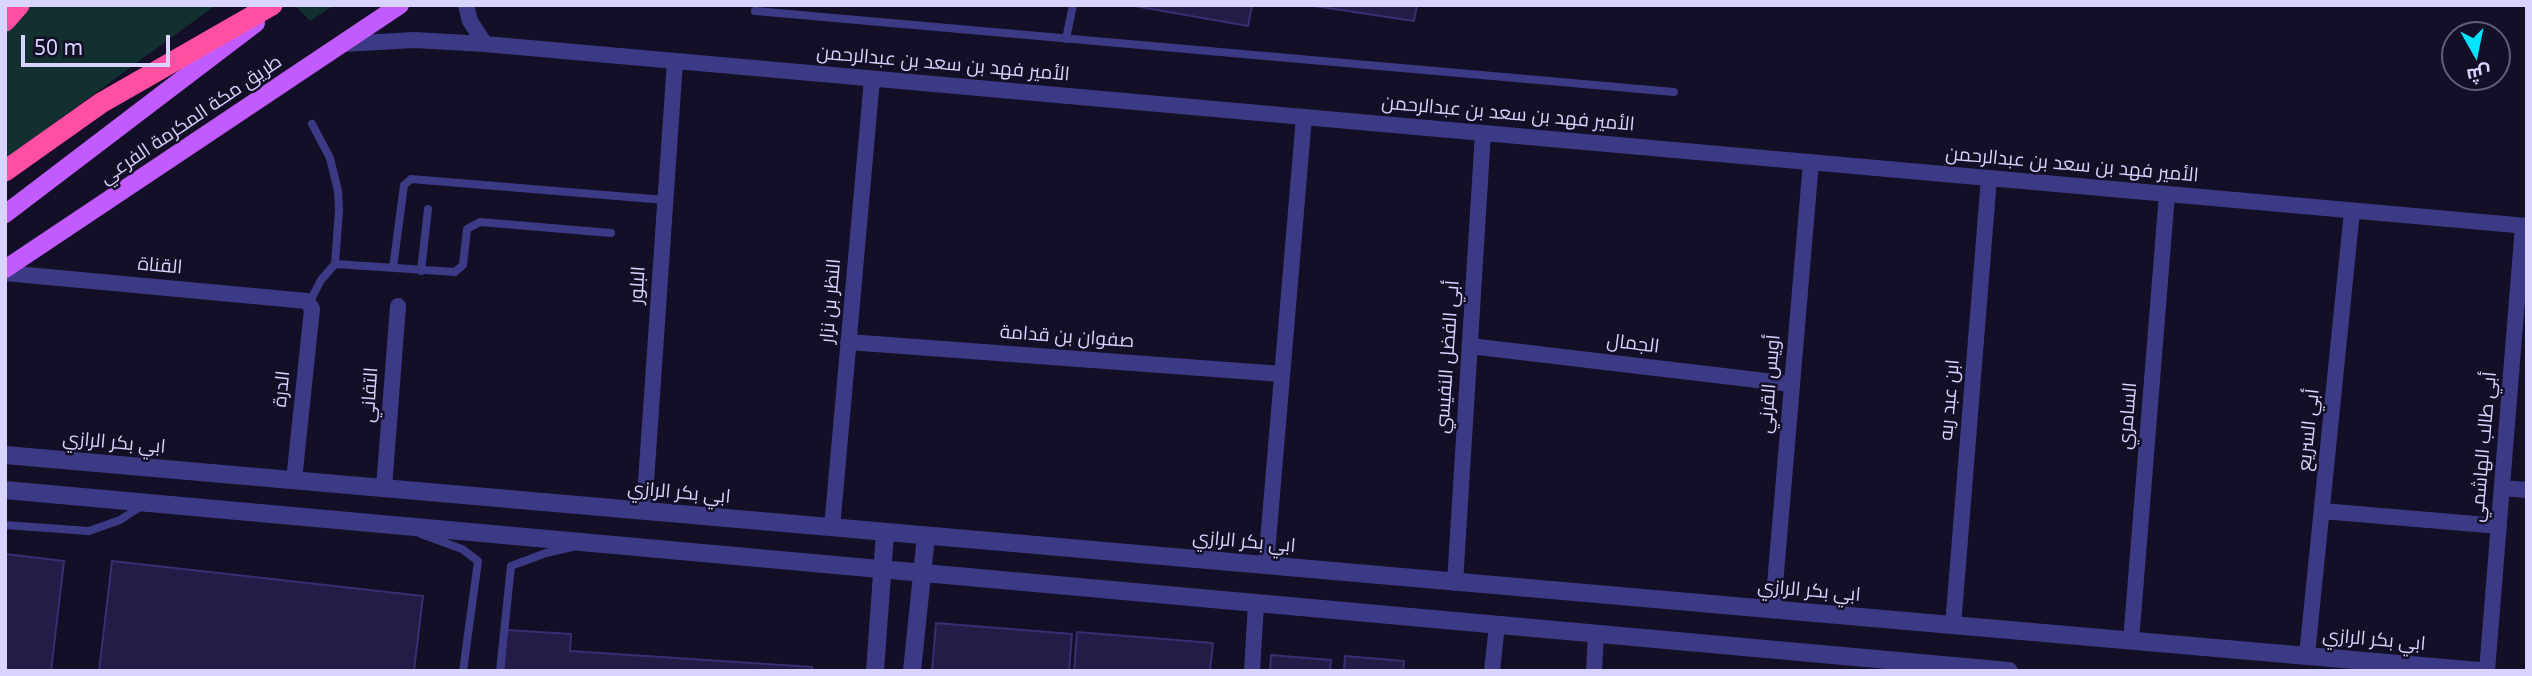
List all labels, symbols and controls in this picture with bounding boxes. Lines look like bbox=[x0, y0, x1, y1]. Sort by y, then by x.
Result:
scale bar bbox=[24, 21, 173, 65]
north arrow bbox=[2441, 21, 2511, 91]
text: 50 m bbox=[34, 33, 83, 61]
street label: الأمير فهد بن سعد بن عبدالرحمن bbox=[815, 42, 1071, 86]
street label: طريق مكة المكرمة الفرعي bbox=[96, 51, 286, 189]
text: ش bbox=[2465, 60, 2493, 90]
street label: الأمير فهد بن سعد بن عبدالرحمن bbox=[1380, 92, 1636, 136]
street label: الأمير فهد بن سعد بن عبدالرحمن bbox=[1944, 143, 2200, 187]
street label: القناة bbox=[137, 253, 183, 279]
street label: النظر بن نزار bbox=[816, 258, 846, 344]
street label: البلور bbox=[625, 265, 651, 305]
street label: أبي الفضل النفيسي bbox=[1431, 280, 1465, 434]
street label: صفوان بن قدامة bbox=[999, 321, 1135, 353]
street label: الجمال bbox=[1605, 329, 1661, 359]
street label: أويس القرني bbox=[1754, 334, 1786, 434]
street label: ابن عبد ربه bbox=[1935, 358, 1965, 442]
street label: التفاني bbox=[357, 367, 383, 423]
street label: الدرة bbox=[269, 370, 295, 408]
street label: أبي طالب الهاشمي bbox=[2466, 371, 2502, 523]
street label: السامري bbox=[2114, 382, 2142, 450]
street label: أبي السريع bbox=[2293, 388, 2325, 472]
street label: ابي بكر الرازي bbox=[62, 427, 166, 459]
street label: ابي بكر الرازي bbox=[627, 477, 731, 509]
street label: ابي بكر الرازي bbox=[1192, 526, 1296, 558]
street label: ابي بكر الرازي bbox=[1757, 575, 1861, 607]
street label: ابي بكر الرازي bbox=[2322, 624, 2426, 656]

